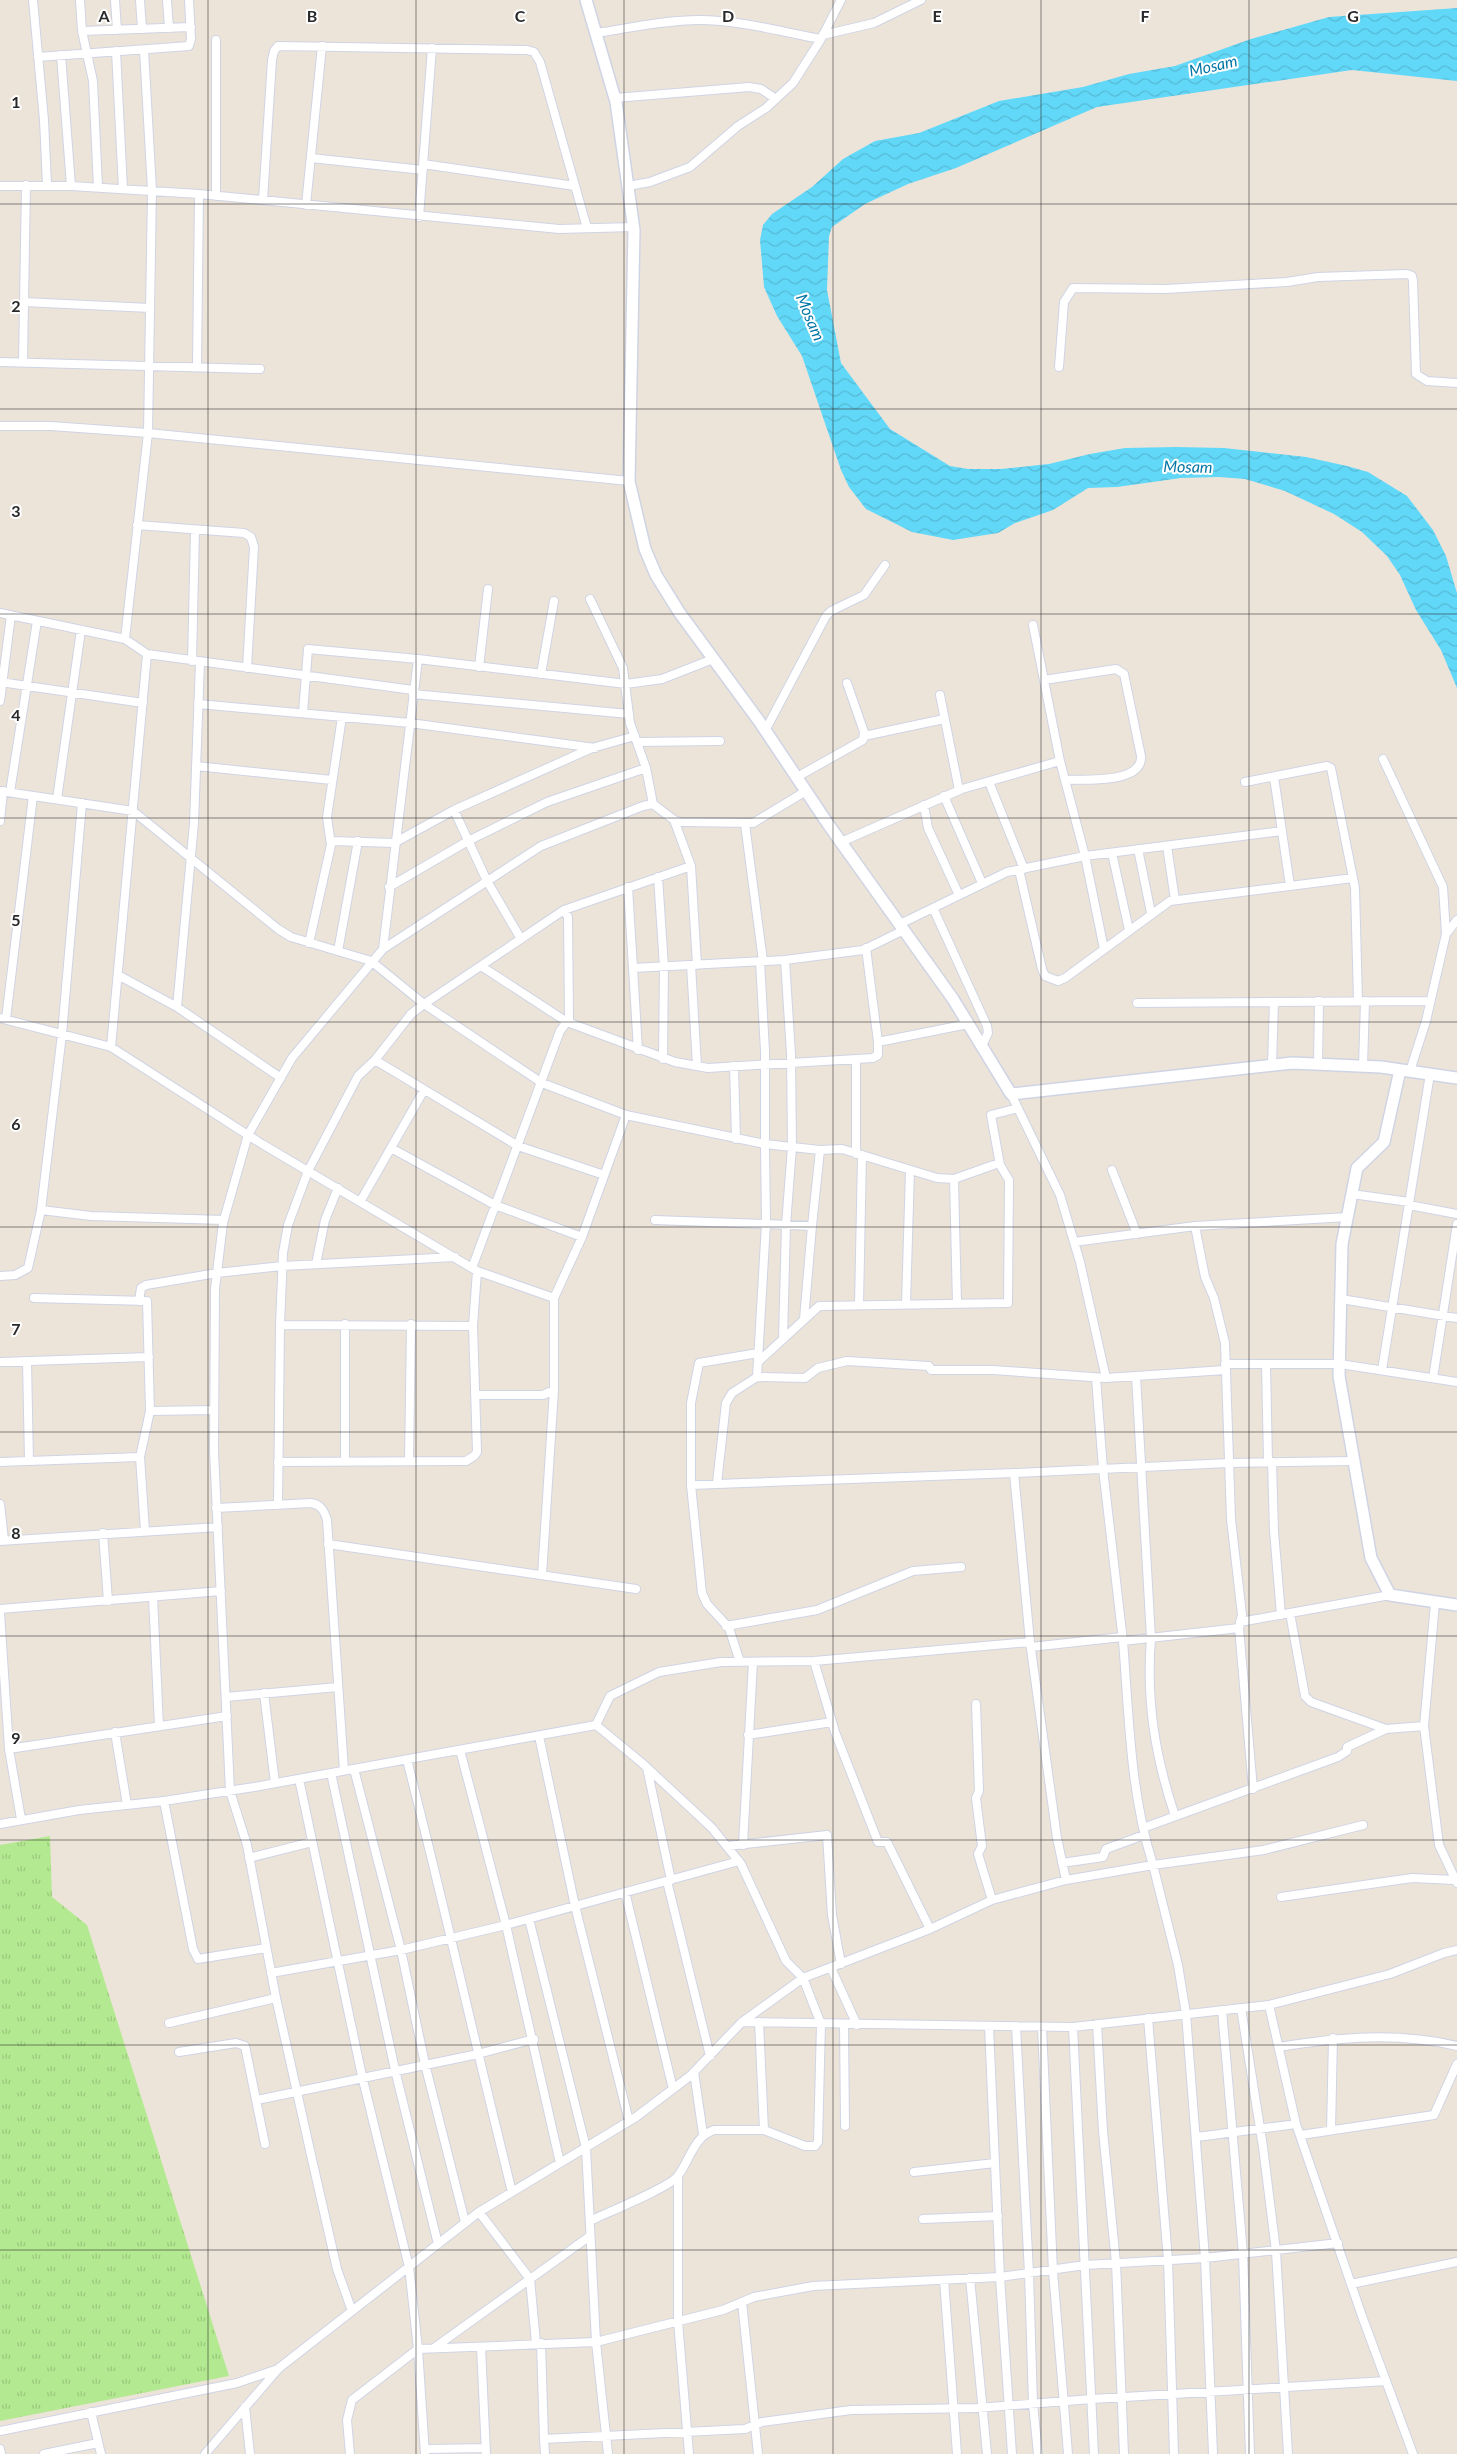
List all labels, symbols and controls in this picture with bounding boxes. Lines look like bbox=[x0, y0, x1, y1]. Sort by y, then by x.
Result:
text: A bbox=[97, 6, 110, 25]
text: B bbox=[307, 6, 317, 25]
text: C bbox=[515, 6, 526, 25]
text: D bbox=[722, 6, 734, 25]
text: E bbox=[932, 6, 942, 25]
text: F bbox=[1140, 6, 1150, 25]
text: G bbox=[1347, 6, 1359, 25]
water label: Mosam bbox=[1187, 50, 1239, 80]
text: 1 bbox=[11, 92, 21, 111]
water label: Mosam bbox=[793, 291, 829, 343]
text: 2 bbox=[11, 296, 21, 315]
water label: Mosam bbox=[1163, 456, 1213, 476]
text: 3 bbox=[11, 501, 21, 520]
text: 4 bbox=[11, 705, 21, 724]
text: 5 bbox=[11, 910, 21, 929]
text: 6 bbox=[11, 1114, 21, 1133]
text: 7 bbox=[11, 1319, 21, 1338]
text: 8 bbox=[11, 1523, 21, 1542]
text: 9 bbox=[11, 1728, 21, 1747]

